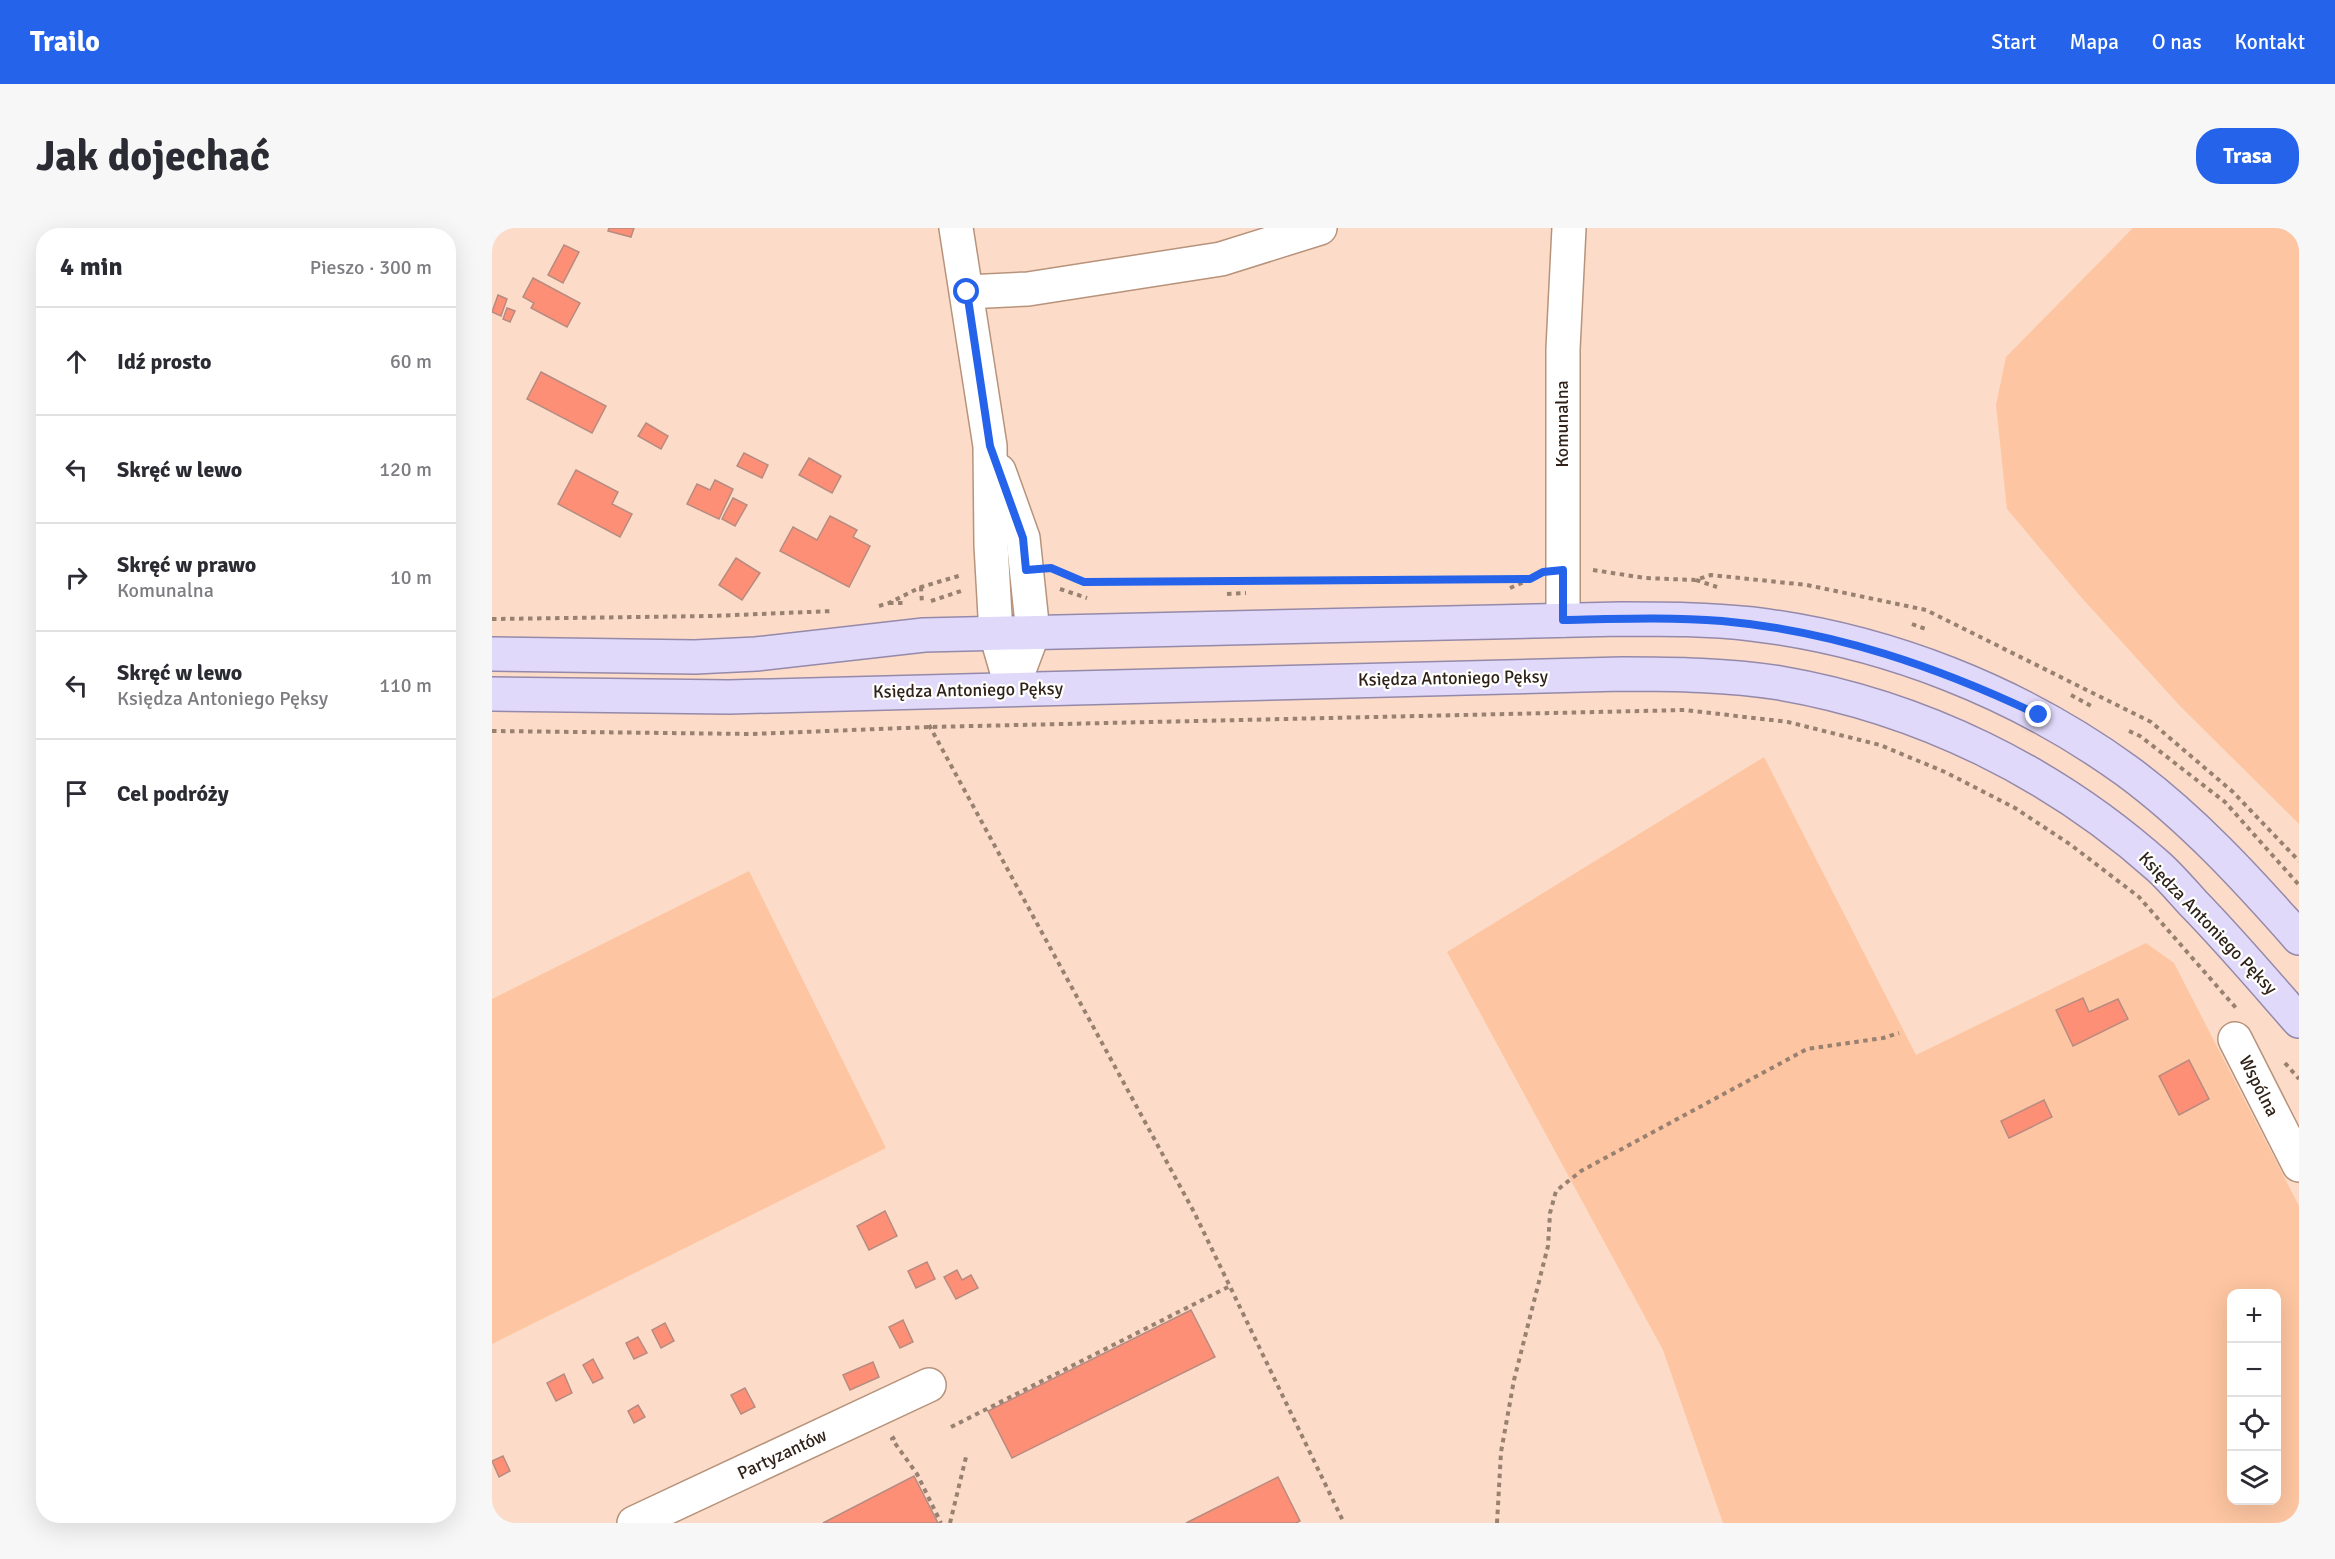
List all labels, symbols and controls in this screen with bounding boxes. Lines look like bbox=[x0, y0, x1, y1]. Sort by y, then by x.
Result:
text: Trailo bbox=[30, 25, 100, 59]
text: Start bbox=[1991, 29, 2036, 55]
text: Mapa bbox=[2069, 29, 2119, 55]
text: O nas bbox=[2152, 29, 2202, 55]
text: Kontakt bbox=[2235, 29, 2305, 55]
button: Trasa bbox=[2196, 128, 2299, 184]
text: Jak dojechać bbox=[36, 131, 270, 182]
text: 4 min bbox=[60, 251, 123, 283]
text: Pieszo · 300 m bbox=[310, 255, 432, 280]
route start bbox=[953, 278, 979, 304]
icon: ahead bbox=[60, 345, 93, 378]
text: Idź prosto bbox=[117, 348, 212, 375]
text: 60 m bbox=[390, 349, 432, 374]
street label: Komunalna bbox=[1551, 380, 1573, 468]
icon: left bbox=[60, 453, 93, 486]
text: Skręć w lewo bbox=[117, 456, 242, 483]
text: 120 m bbox=[379, 457, 432, 482]
text: Skręć w prawo bbox=[117, 551, 256, 578]
icon: right bbox=[60, 561, 93, 594]
text: 10 m bbox=[390, 565, 432, 590]
text: Komunalna bbox=[117, 578, 214, 603]
text: Skręć w lewo bbox=[117, 659, 242, 686]
street label: Księdza Antoniego Pęksy bbox=[1358, 665, 1549, 691]
icon: left bbox=[60, 669, 93, 702]
text: 110 m bbox=[379, 673, 432, 698]
street label: Księdza Antoniego Pęksy bbox=[873, 677, 1064, 703]
text: Księdza Antoniego Pęksy bbox=[117, 686, 328, 711]
route end bbox=[2025, 701, 2051, 727]
icon: arrive bbox=[60, 777, 93, 810]
text: Cel podróży bbox=[117, 780, 229, 807]
street label: Księdza Antoniego Pęksy bbox=[2134, 847, 2282, 999]
street label: Wspólna bbox=[2234, 1052, 2284, 1120]
map controls bbox=[2227, 1289, 2281, 1505]
button: + bbox=[2227, 1289, 2281, 1343]
button: − bbox=[2227, 1343, 2281, 1397]
button: locate bbox=[2227, 1397, 2281, 1451]
street label: Partyzantów bbox=[734, 1424, 830, 1484]
button: layers bbox=[2227, 1451, 2281, 1505]

